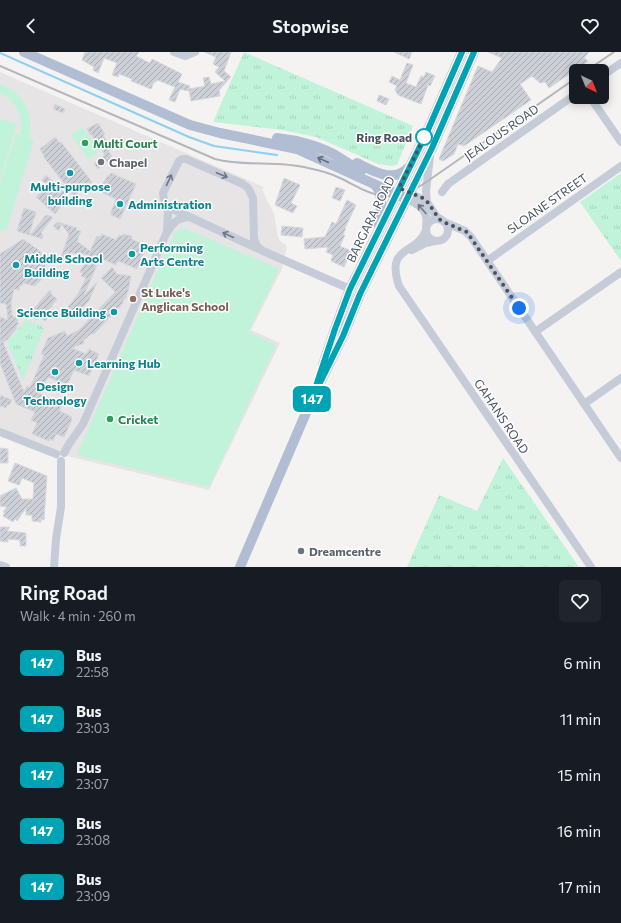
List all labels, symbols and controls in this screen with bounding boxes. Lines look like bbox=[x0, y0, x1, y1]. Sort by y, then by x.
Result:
icon: back bbox=[20, 15, 42, 37]
text: Stopwise bbox=[272, 15, 349, 37]
icon: heart bbox=[579, 15, 601, 37]
north arrow bbox=[569, 64, 609, 104]
map controls bbox=[569, 64, 609, 104]
street label: JEALOUS ROAD bbox=[461, 101, 542, 164]
marker: Ring Road bbox=[415, 128, 433, 146]
place label: Ring Road bbox=[356, 130, 412, 144]
place label: Multi Court bbox=[93, 136, 158, 150]
marker: Multi Court bbox=[80, 138, 90, 148]
place label: Chapel bbox=[109, 155, 147, 169]
one-way arrow bbox=[317, 156, 329, 163]
marker: Chapel bbox=[96, 157, 106, 167]
marker: Multi-purpose building bbox=[65, 168, 75, 178]
street label: SLOANE STREET bbox=[504, 170, 590, 236]
one-way arrow bbox=[215, 171, 227, 179]
one-way arrow bbox=[166, 174, 173, 186]
street label: BARGARA ROAD bbox=[343, 174, 397, 264]
place label: Multi-purpose building bbox=[30, 179, 110, 207]
place label: Administration bbox=[128, 197, 212, 211]
marker: Administration bbox=[115, 199, 125, 209]
one-way arrow bbox=[417, 204, 426, 214]
one-way arrow bbox=[222, 230, 234, 238]
place label: Performing Arts Centre bbox=[140, 240, 204, 268]
marker: Performing Arts Centre bbox=[127, 249, 137, 259]
place label: Middle School Building bbox=[24, 251, 102, 279]
marker: Middle School Building bbox=[11, 260, 21, 270]
place label: St Luke's Anglican School bbox=[141, 285, 229, 313]
marker: St Luke's Anglican School bbox=[128, 294, 138, 304]
your location bbox=[509, 298, 529, 318]
place label: Science Building bbox=[17, 305, 106, 319]
marker: Science Building bbox=[109, 307, 119, 317]
place label: Learning Hub bbox=[87, 356, 161, 370]
marker: Learning Hub bbox=[74, 358, 84, 368]
marker: Design Technology bbox=[50, 367, 60, 377]
street label: GAHANS ROAD bbox=[472, 376, 532, 456]
place label: Design Technology bbox=[23, 379, 87, 407]
line badge: 147 bbox=[289, 386, 335, 412]
text: 147 bbox=[301, 390, 323, 407]
place label: Cricket bbox=[118, 412, 158, 426]
marker: Cricket bbox=[105, 414, 115, 424]
place label: Dreamcentre bbox=[309, 544, 381, 558]
marker: Dreamcentre bbox=[296, 546, 306, 556]
button: heart bbox=[559, 580, 601, 622]
text: Ring Road bbox=[20, 581, 108, 604]
text: Walk · 4 min · 260 m bbox=[20, 608, 136, 624]
text: Bus bbox=[76, 646, 101, 664]
text: 147 bbox=[31, 654, 53, 671]
text: 6 min bbox=[563, 654, 601, 672]
text: 22:58 bbox=[76, 664, 109, 680]
text: Bus bbox=[76, 702, 101, 720]
text: 147 bbox=[31, 710, 53, 727]
text: 11 min bbox=[560, 710, 601, 728]
text: 23:03 bbox=[76, 720, 110, 736]
text: Bus bbox=[76, 758, 101, 776]
text: 147 bbox=[31, 766, 53, 783]
text: 15 min bbox=[558, 766, 601, 784]
text: 23:07 bbox=[76, 776, 109, 792]
text: Bus bbox=[76, 814, 101, 832]
text: 147 bbox=[31, 822, 53, 839]
text: 16 min bbox=[557, 822, 601, 840]
text: 23:08 bbox=[76, 832, 110, 848]
text: Bus bbox=[76, 870, 101, 888]
text: 147 bbox=[31, 878, 53, 895]
text: 17 min bbox=[558, 878, 601, 896]
text: 23:09 bbox=[76, 888, 110, 904]

